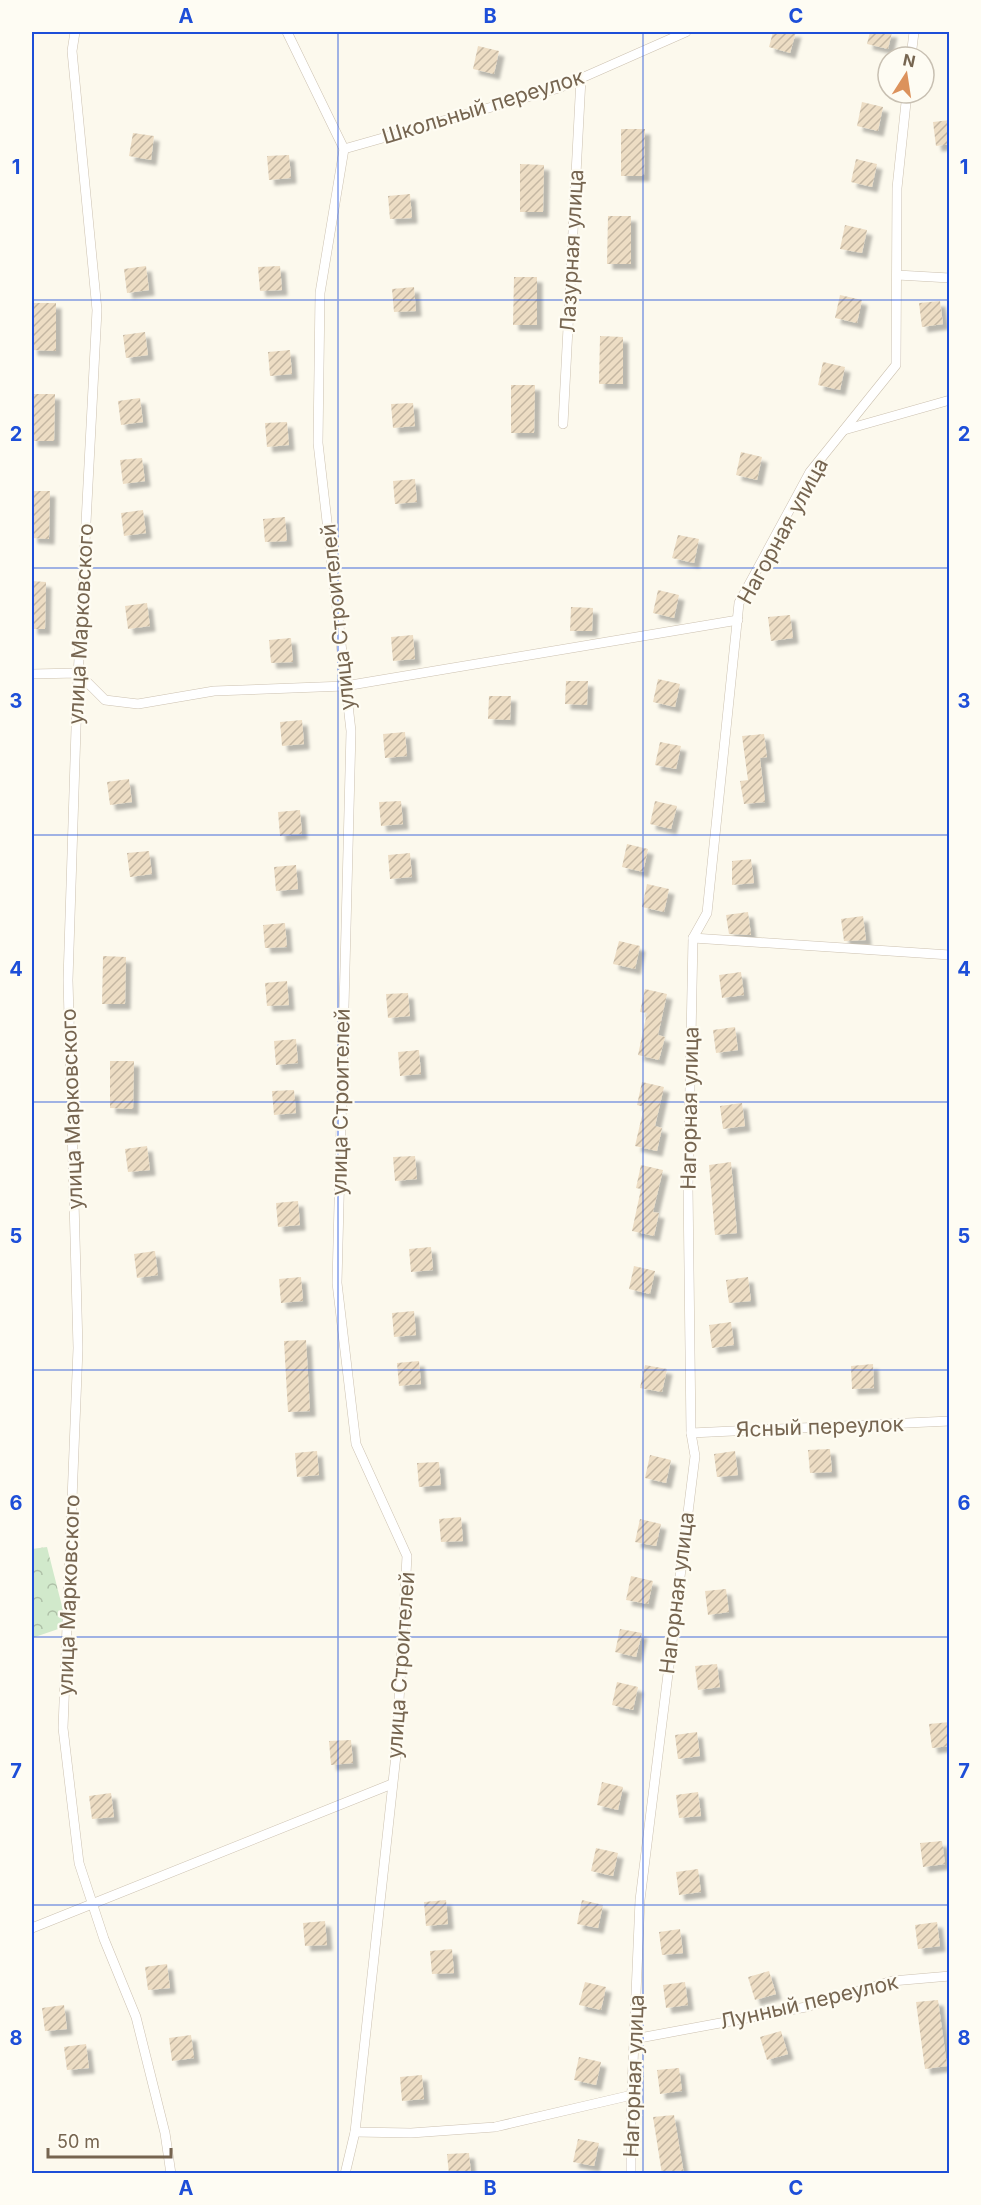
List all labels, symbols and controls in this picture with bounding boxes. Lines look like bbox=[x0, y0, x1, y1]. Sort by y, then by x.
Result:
text: A bbox=[179, 4, 194, 28]
text: B bbox=[483, 4, 497, 28]
text: C bbox=[789, 4, 803, 28]
north arrow bbox=[876, 45, 936, 105]
text: N bbox=[901, 49, 917, 71]
street label: Школьный переулок bbox=[379, 64, 587, 149]
text: 1 bbox=[12, 155, 20, 179]
text: 1 bbox=[960, 155, 968, 179]
street label: Лазурная улица bbox=[555, 169, 588, 333]
text: 2 bbox=[10, 422, 22, 446]
text: 2 bbox=[958, 422, 970, 446]
street label: Нагорная улица bbox=[732, 453, 833, 608]
street label: улица Марковского bbox=[63, 523, 98, 725]
street label: улица Строителей bbox=[315, 523, 360, 712]
text: 3 bbox=[10, 689, 22, 713]
text: 3 bbox=[958, 689, 970, 713]
text: 4 bbox=[9, 957, 23, 981]
text: 4 bbox=[957, 957, 971, 981]
street label: улица Марковского bbox=[55, 1008, 88, 1210]
street label: улица Строителей bbox=[326, 1008, 355, 1196]
street label: Нагорная улица bbox=[676, 1026, 703, 1190]
text: 5 bbox=[10, 1224, 22, 1248]
text: 5 bbox=[958, 1224, 970, 1248]
street label: Ясный переулок bbox=[736, 1411, 905, 1442]
text: 6 bbox=[10, 1491, 23, 1515]
text: 6 bbox=[958, 1491, 971, 1515]
street label: улица Марковского bbox=[52, 1494, 85, 1696]
street label: Нагорная улица bbox=[654, 1510, 699, 1675]
street label: улица Строителей bbox=[381, 1571, 420, 1759]
text: 7 bbox=[10, 1759, 22, 1783]
text: 7 bbox=[958, 1759, 970, 1783]
street label: Лунный переулок bbox=[717, 1969, 901, 2034]
street label: Нагорная улица bbox=[618, 1994, 649, 2158]
text: 8 bbox=[9, 2026, 23, 2050]
text: 8 bbox=[957, 2026, 971, 2050]
scale bar bbox=[48, 2121, 171, 2159]
text: 50 m bbox=[57, 2131, 100, 2152]
text: A bbox=[179, 2176, 194, 2200]
text: B bbox=[483, 2176, 497, 2200]
text: C bbox=[789, 2176, 803, 2200]

